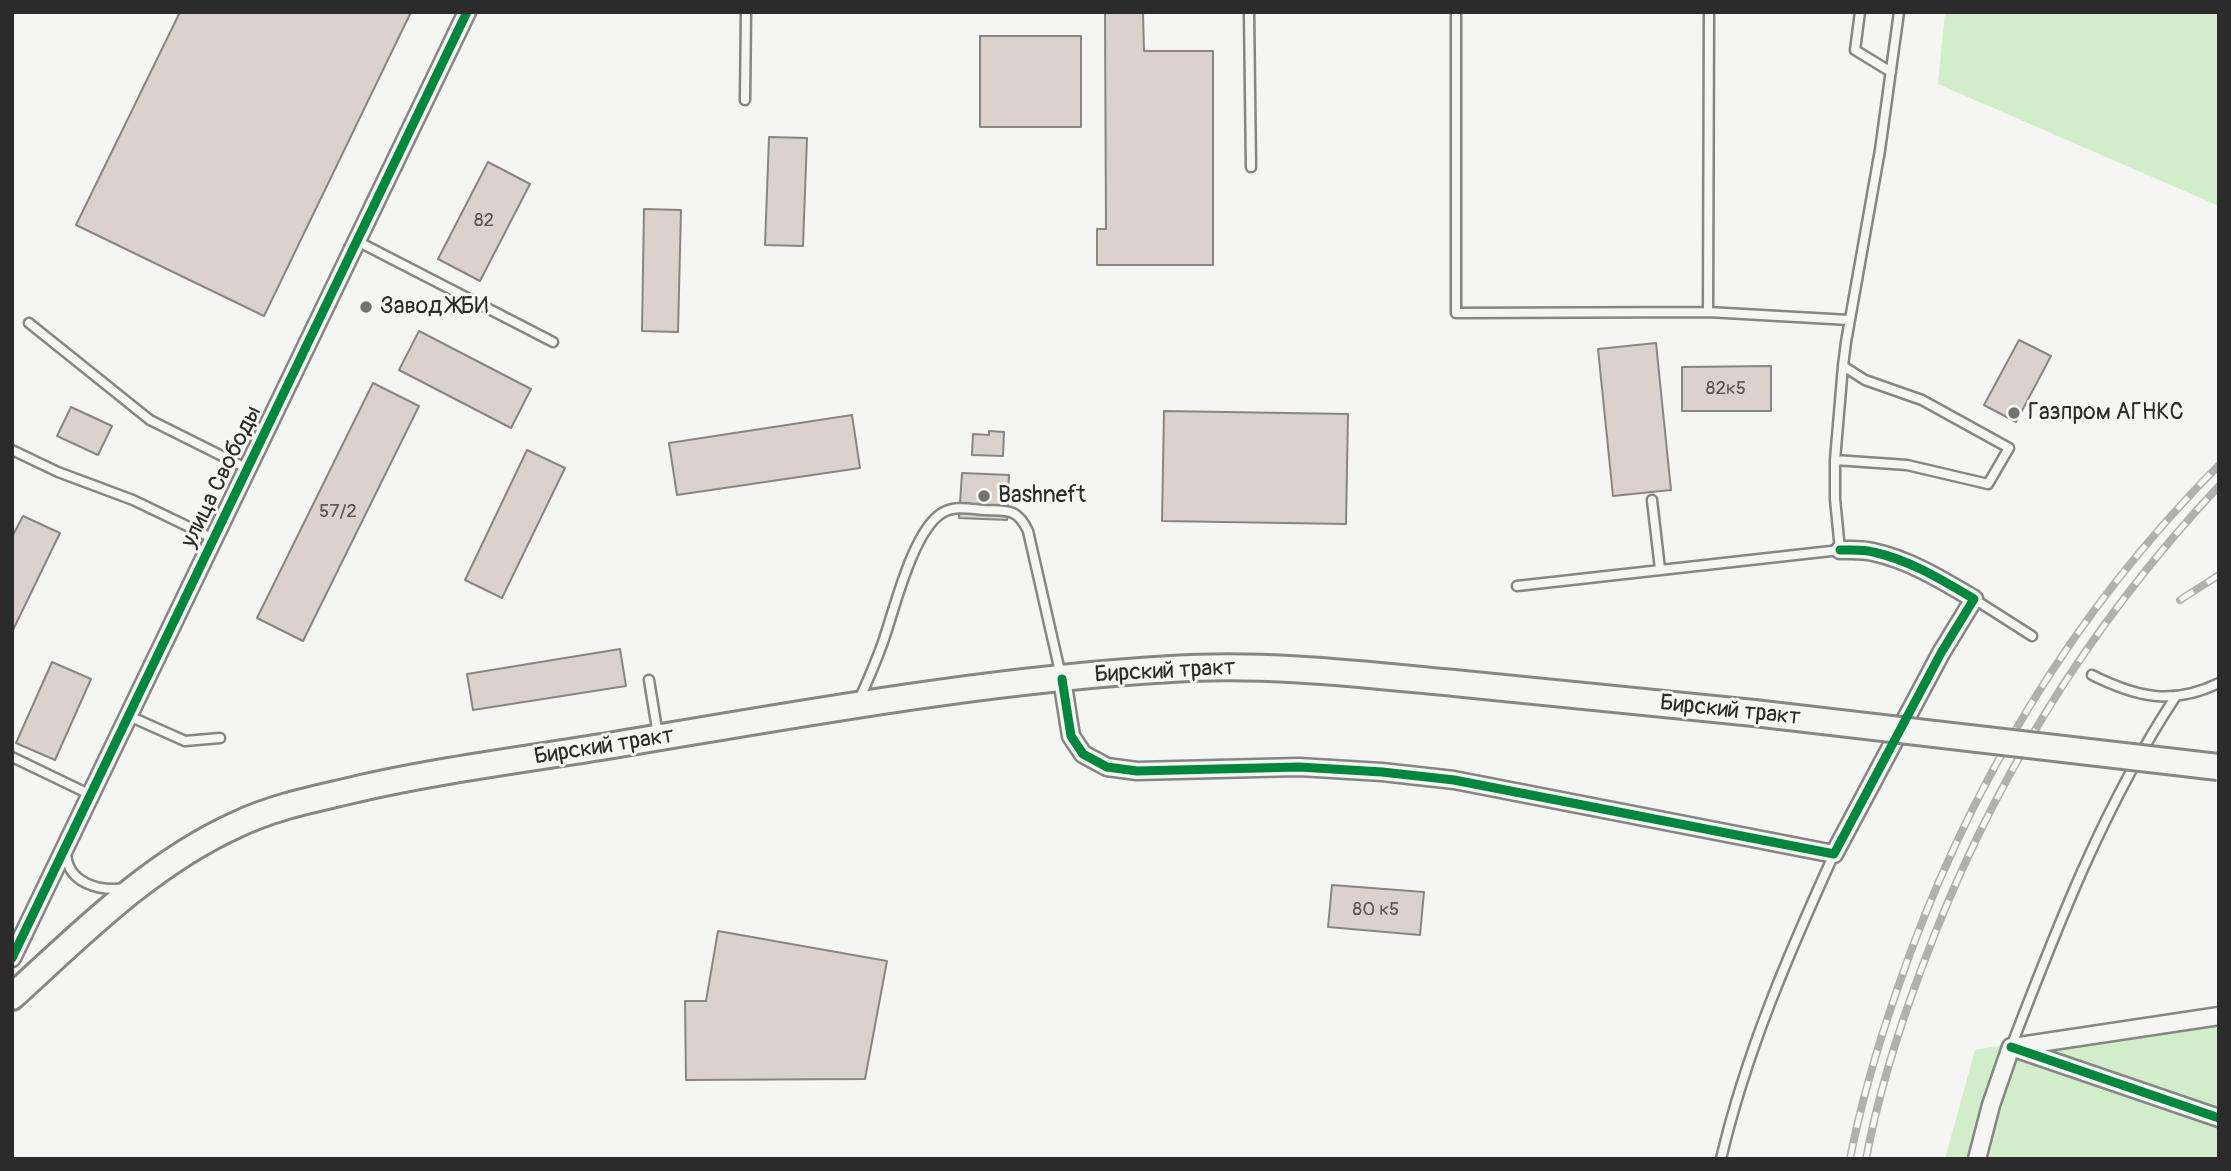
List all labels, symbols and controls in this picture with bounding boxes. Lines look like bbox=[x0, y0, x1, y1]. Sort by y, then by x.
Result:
house number: 82 bbox=[474, 210, 494, 232]
place label: Завод ЖБИ bbox=[380, 293, 488, 321]
marker: Завод ЖБИ bbox=[358, 299, 374, 315]
house number: 82к5 bbox=[1706, 378, 1746, 400]
place label: Газпром АГНКС bbox=[2028, 399, 2184, 427]
street label: улица Свободы bbox=[176, 402, 268, 552]
marker: Газпром АГНКС bbox=[2006, 405, 2022, 421]
place label: Bashneft bbox=[998, 482, 1086, 510]
marker: Bashneft bbox=[976, 488, 992, 504]
house number: 57/2 bbox=[319, 501, 357, 523]
street label: Бирский тракт bbox=[1094, 655, 1236, 689]
street label: Бирский тракт bbox=[1658, 690, 1802, 732]
street label: Бирский тракт bbox=[532, 722, 676, 772]
house number: 80 к5 bbox=[1353, 899, 1399, 921]

